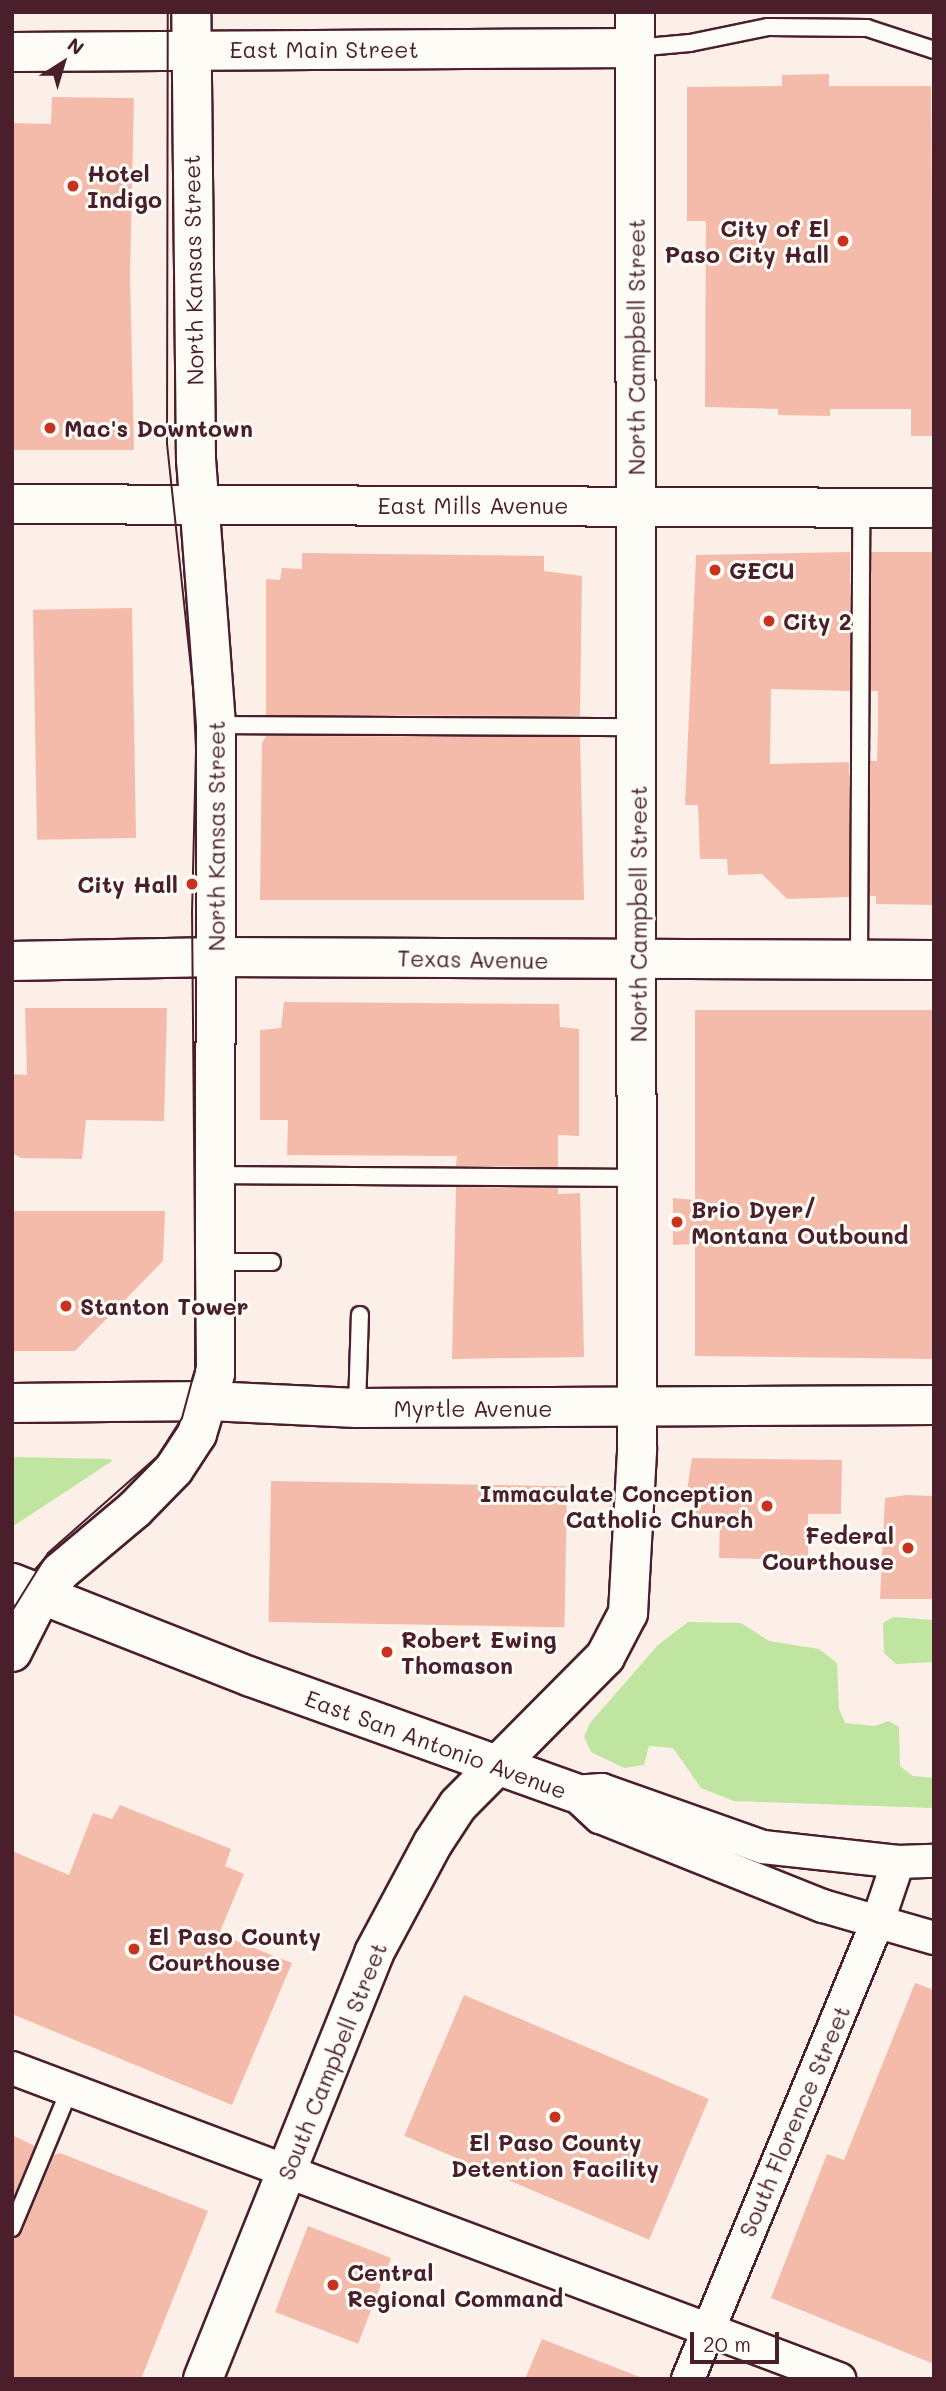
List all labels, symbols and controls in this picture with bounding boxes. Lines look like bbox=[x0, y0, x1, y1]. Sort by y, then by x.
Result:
north arrow bbox=[28, 28, 98, 98]
text: N bbox=[63, 32, 89, 60]
street label: East Main Street bbox=[229, 35, 419, 63]
street label: North Kansas Street bbox=[177, 154, 209, 386]
place label: Hotel Indigo bbox=[87, 159, 162, 213]
marker: Hotel Indigo bbox=[65, 178, 81, 194]
place label: City of El Paso City Hall bbox=[664, 214, 829, 268]
street label: North Campbell Street bbox=[622, 219, 650, 475]
marker: City of El Paso City Hall bbox=[835, 233, 851, 249]
place label: Mac's Downtown bbox=[64, 414, 253, 442]
marker: Mac's Downtown bbox=[42, 420, 58, 436]
street label: East Mills Avenue bbox=[377, 491, 569, 519]
place label: GECU bbox=[729, 556, 795, 584]
marker: GECU bbox=[707, 562, 723, 578]
place label: City 2 bbox=[783, 607, 852, 635]
marker: City 2 bbox=[761, 613, 777, 629]
street label: North Kansas Street bbox=[202, 721, 230, 951]
street label: North Campbell Street bbox=[624, 786, 652, 1042]
place label: City Hall bbox=[77, 870, 178, 898]
marker: City Hall bbox=[184, 876, 200, 892]
street label: Texas Avenue bbox=[397, 944, 549, 974]
place label: Brio Dyer/ Montana Outbound bbox=[691, 1195, 908, 1249]
marker: Brio Dyer/ Montana Outbound bbox=[669, 1214, 685, 1230]
place label: Stanton Tower bbox=[80, 1292, 249, 1320]
marker: Stanton Tower bbox=[58, 1298, 74, 1314]
street label: Myrtle Avenue bbox=[394, 1394, 552, 1422]
place label: Immaculate Conception Catholic Church bbox=[480, 1479, 753, 1533]
marker: Immaculate Conception Catholic Church bbox=[759, 1498, 775, 1514]
place label: Federal Courthouse bbox=[762, 1521, 894, 1575]
marker: Federal Courthouse bbox=[900, 1540, 916, 1556]
place label: Robert Ewing Thomason bbox=[401, 1625, 557, 1679]
marker: Robert Ewing Thomason bbox=[379, 1644, 395, 1660]
street label: East San Antonio Avenue bbox=[301, 1684, 571, 1804]
place label: El Paso County Courthouse bbox=[148, 1922, 321, 1976]
street label: South Campbell Street bbox=[272, 1938, 392, 2184]
marker: El Paso County Courthouse bbox=[126, 1941, 142, 1957]
street label: South Florence Street bbox=[733, 2001, 855, 2241]
marker: El Paso County Detention Facility bbox=[547, 2109, 563, 2125]
place label: El Paso County Detention Facility bbox=[451, 2128, 659, 2182]
place label: Central Regional Command bbox=[347, 2258, 563, 2312]
marker: Central Regional Command bbox=[325, 2277, 341, 2293]
scale bar bbox=[694, 2318, 783, 2362]
text: 20 m bbox=[703, 2330, 751, 2357]

